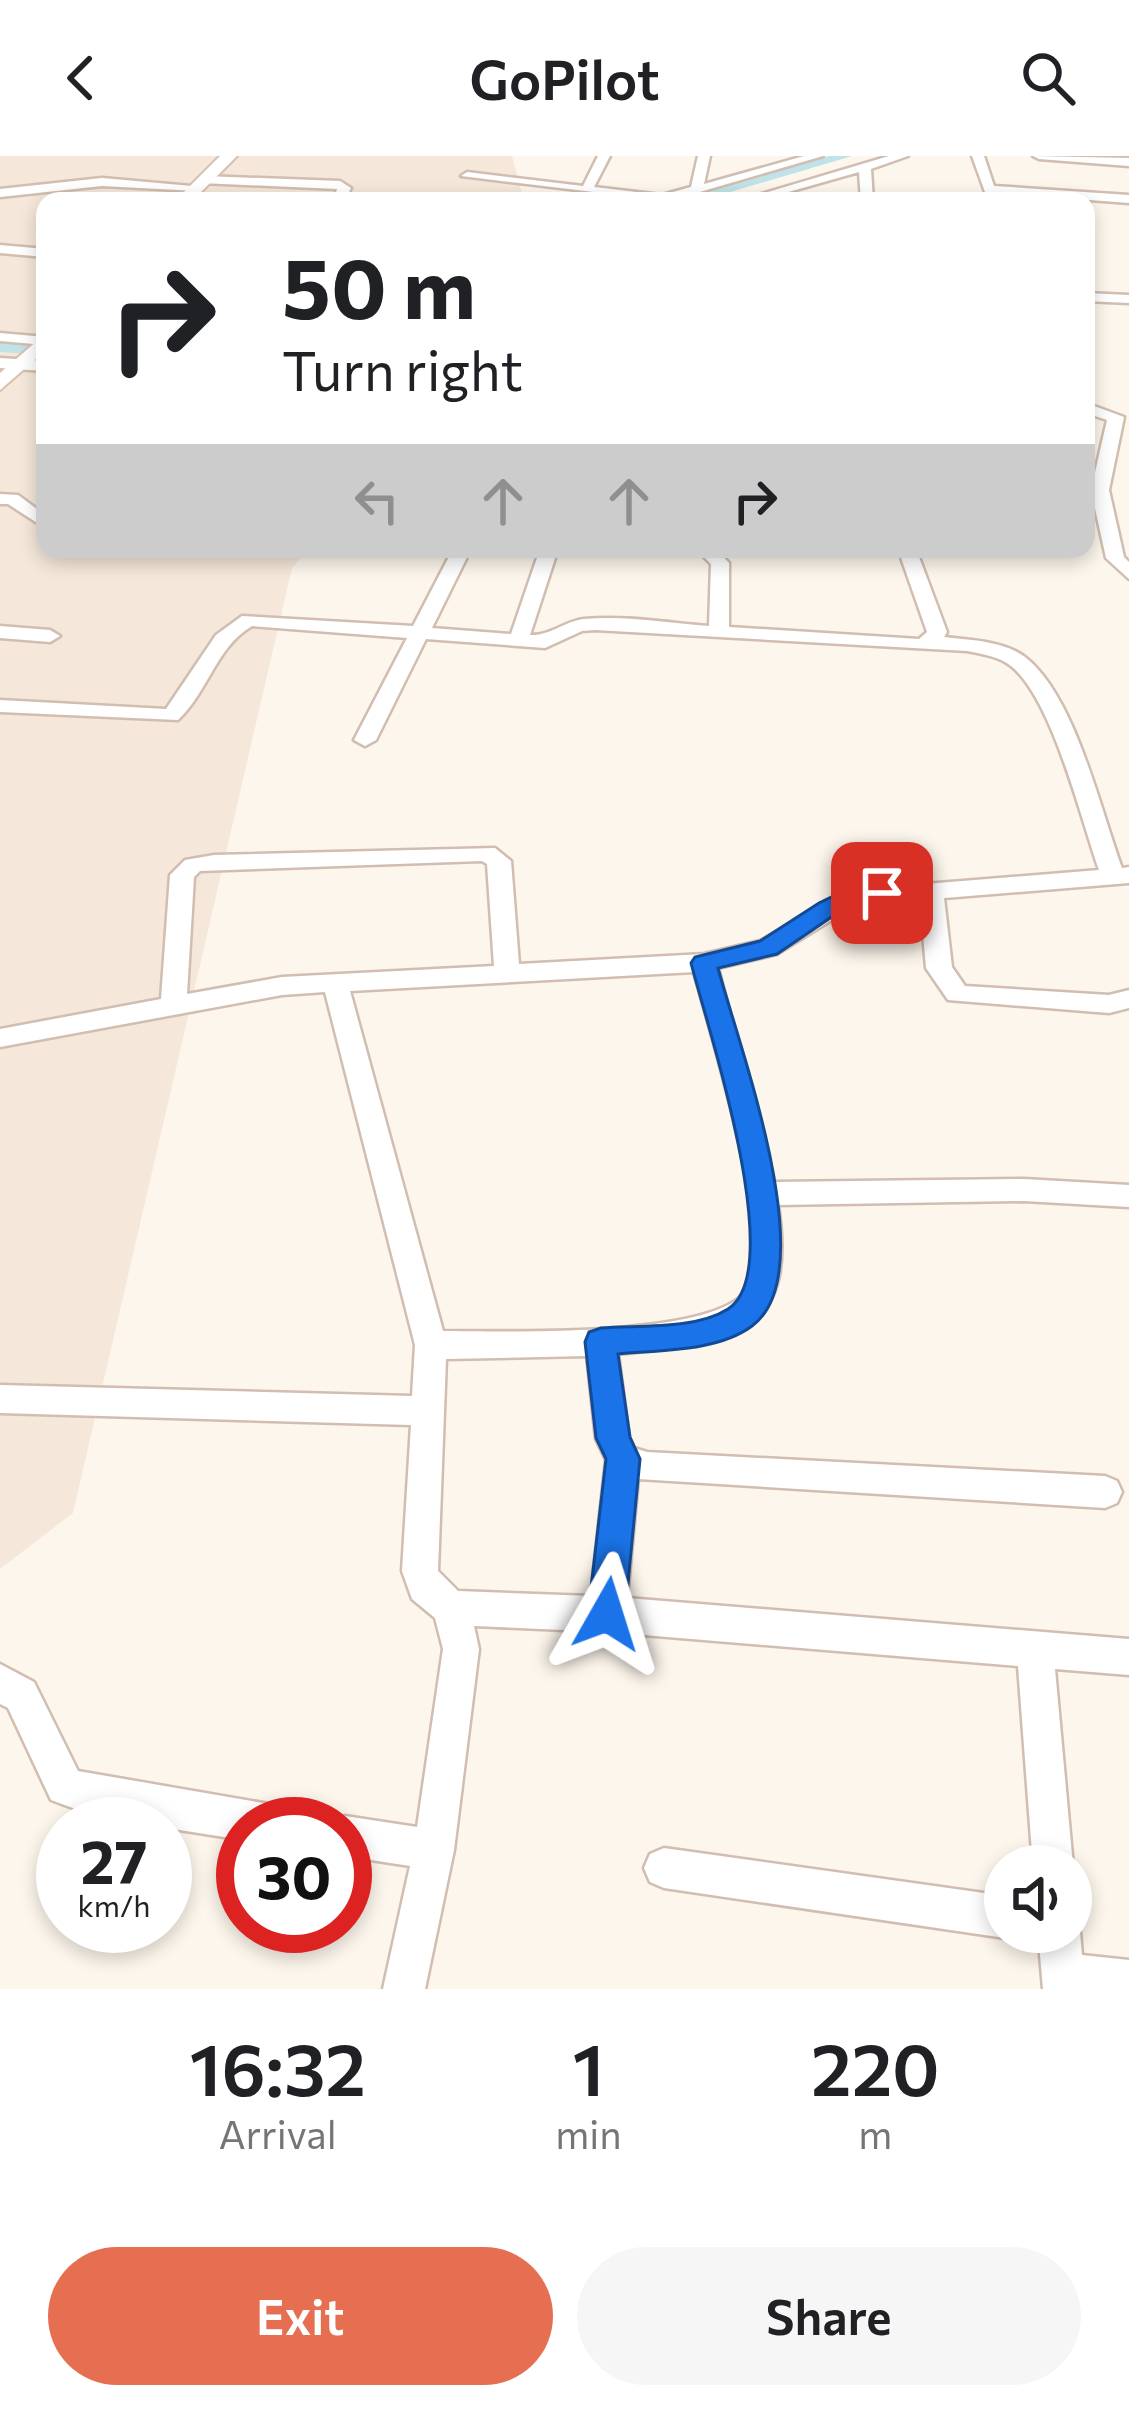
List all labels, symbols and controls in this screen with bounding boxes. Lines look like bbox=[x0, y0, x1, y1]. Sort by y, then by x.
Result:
icon: back bbox=[48, 45, 114, 111]
text: GoPilot bbox=[469, 45, 660, 111]
icon: search bbox=[1015, 45, 1081, 111]
text: 50 m bbox=[282, 234, 476, 336]
icon: right bbox=[84, 240, 240, 396]
text: Turn right bbox=[282, 336, 523, 402]
icon: left bbox=[344, 468, 410, 534]
icon: ahead bbox=[470, 468, 536, 534]
icon: ahead bbox=[596, 468, 662, 534]
icon: right bbox=[722, 468, 788, 534]
pin bbox=[831, 842, 933, 944]
icon: arrive bbox=[849, 860, 915, 926]
position arrow bbox=[544, 1551, 670, 1677]
speed limit sign: 30 bbox=[216, 1797, 372, 1953]
text: 27 bbox=[81, 1823, 147, 1896]
map controls bbox=[984, 1845, 1092, 1953]
button: sound bbox=[984, 1845, 1092, 1953]
text: km/h bbox=[78, 1886, 150, 1923]
text: 16:32 bbox=[189, 2023, 366, 2111]
text: 1 bbox=[572, 2023, 604, 2111]
text: 220 bbox=[811, 2023, 940, 2111]
text: Arrival bbox=[219, 2109, 337, 2157]
text: min bbox=[555, 2109, 622, 2157]
text: m bbox=[858, 2109, 892, 2157]
button: Exit bbox=[48, 2247, 553, 2385]
button: Share bbox=[577, 2247, 1081, 2385]

